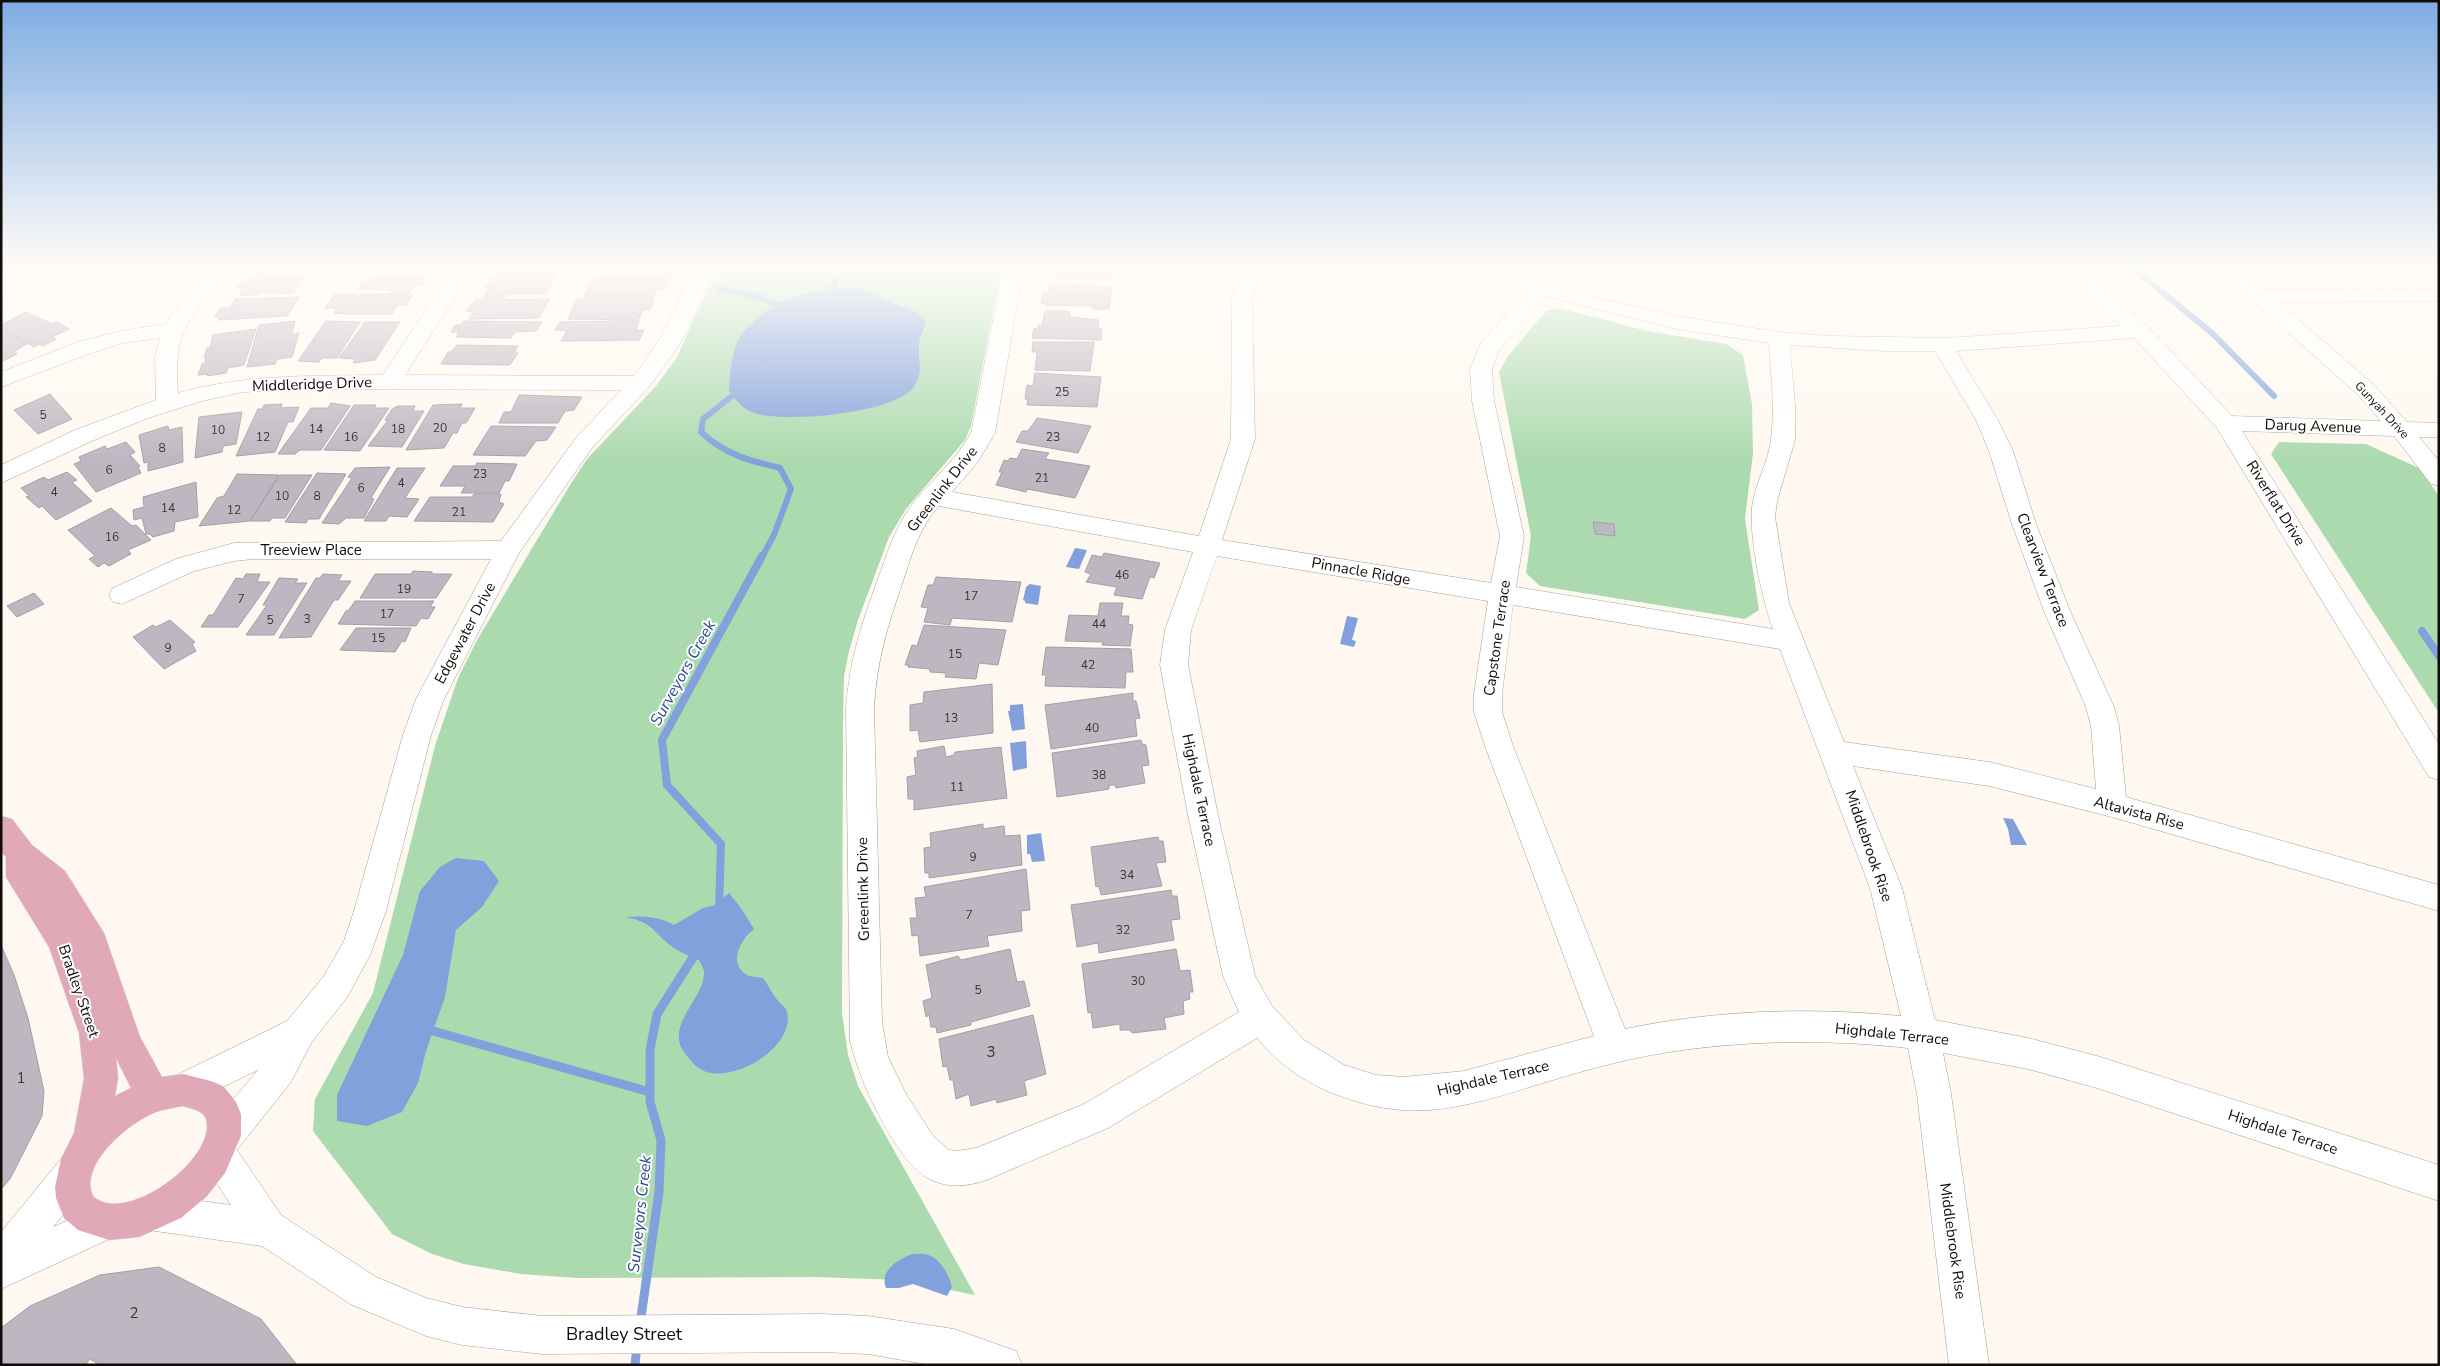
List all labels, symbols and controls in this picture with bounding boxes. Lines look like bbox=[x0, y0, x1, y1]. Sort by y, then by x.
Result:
street label: Middleridge Drive bbox=[252, 372, 372, 396]
street label: Gunyah Drive bbox=[2351, 378, 2413, 442]
house number: 25 bbox=[1055, 384, 1069, 400]
house number: 5 bbox=[39, 407, 47, 423]
street label: Darug Avenue bbox=[2264, 414, 2362, 438]
house number: 20 bbox=[433, 420, 447, 436]
house number: 14 bbox=[309, 421, 323, 437]
house number: 18 bbox=[391, 421, 405, 437]
house number: 10 bbox=[211, 422, 225, 438]
house number: 12 bbox=[256, 429, 270, 445]
house number: 16 bbox=[344, 429, 358, 445]
house number: 23 bbox=[1046, 429, 1060, 445]
house number: 8 bbox=[158, 440, 166, 456]
street label: Greenlink Drive bbox=[902, 442, 982, 536]
street label: Riverflat Drive bbox=[2242, 457, 2310, 549]
house number: 6 bbox=[105, 462, 113, 478]
house number: 23 bbox=[473, 466, 487, 482]
house number: 21 bbox=[1035, 470, 1049, 486]
house number: 4 bbox=[397, 475, 405, 491]
house number: 6 bbox=[357, 480, 365, 496]
house number: 4 bbox=[50, 484, 58, 500]
house number: 10 bbox=[275, 488, 289, 504]
house number: 8 bbox=[313, 488, 321, 504]
house number: 14 bbox=[161, 500, 175, 516]
house number: 12 bbox=[227, 502, 241, 518]
house number: 21 bbox=[452, 504, 466, 520]
street label: Clearview Terrace bbox=[2012, 510, 2074, 630]
house number: 16 bbox=[105, 529, 119, 545]
street label: Treeview Place bbox=[260, 540, 362, 560]
street label: Pinnacle Ridge bbox=[1310, 552, 1412, 590]
house number: 46 bbox=[1115, 567, 1129, 583]
street label: Edgewater Drive bbox=[430, 579, 500, 687]
street label: Capstone Terrace bbox=[1479, 579, 1515, 697]
house number: 19 bbox=[397, 581, 411, 597]
house number: 17 bbox=[964, 588, 978, 604]
house number: 7 bbox=[237, 591, 245, 607]
house number: 17 bbox=[380, 606, 394, 622]
house number: 3 bbox=[303, 611, 311, 627]
house number: 5 bbox=[266, 612, 274, 628]
water label: Surveyors Creek bbox=[645, 615, 722, 730]
house number: 44 bbox=[1092, 616, 1106, 632]
house number: 15 bbox=[371, 630, 385, 646]
house number: 9 bbox=[164, 640, 172, 656]
house number: 15 bbox=[948, 646, 962, 662]
house number: 42 bbox=[1081, 657, 1095, 673]
house number: 13 bbox=[944, 710, 958, 726]
house number: 40 bbox=[1085, 720, 1099, 736]
street label: Highdale Terrace bbox=[1177, 732, 1221, 848]
house number: 38 bbox=[1092, 767, 1106, 783]
house number: 11 bbox=[950, 779, 964, 795]
street label: Middlebrook Rise bbox=[1841, 787, 1897, 905]
street label: Altavista Rise bbox=[2092, 791, 2186, 835]
street label: Greenlink Drive bbox=[852, 837, 874, 941]
house number: 9 bbox=[969, 849, 977, 865]
house number: 34 bbox=[1120, 867, 1134, 883]
house number: 7 bbox=[965, 907, 973, 923]
house number: 32 bbox=[1116, 922, 1130, 938]
street label: Bradley Street bbox=[54, 942, 104, 1041]
house number: 30 bbox=[1131, 973, 1145, 989]
house number: 5 bbox=[974, 982, 982, 998]
street label: Highdale Terrace bbox=[1834, 1018, 1950, 1050]
house number: 3 bbox=[986, 1042, 996, 1062]
street label: Highdale Terrace bbox=[1435, 1055, 1551, 1101]
house number: 1 bbox=[16, 1068, 26, 1088]
street label: Highdale Terrace bbox=[2226, 1105, 2340, 1159]
water label: Surveyors Creek bbox=[623, 1153, 657, 1274]
street label: Middlebrook Rise bbox=[1935, 1182, 1971, 1300]
house number: 2 bbox=[129, 1303, 139, 1323]
street label: Bradley Street bbox=[566, 1322, 683, 1346]

